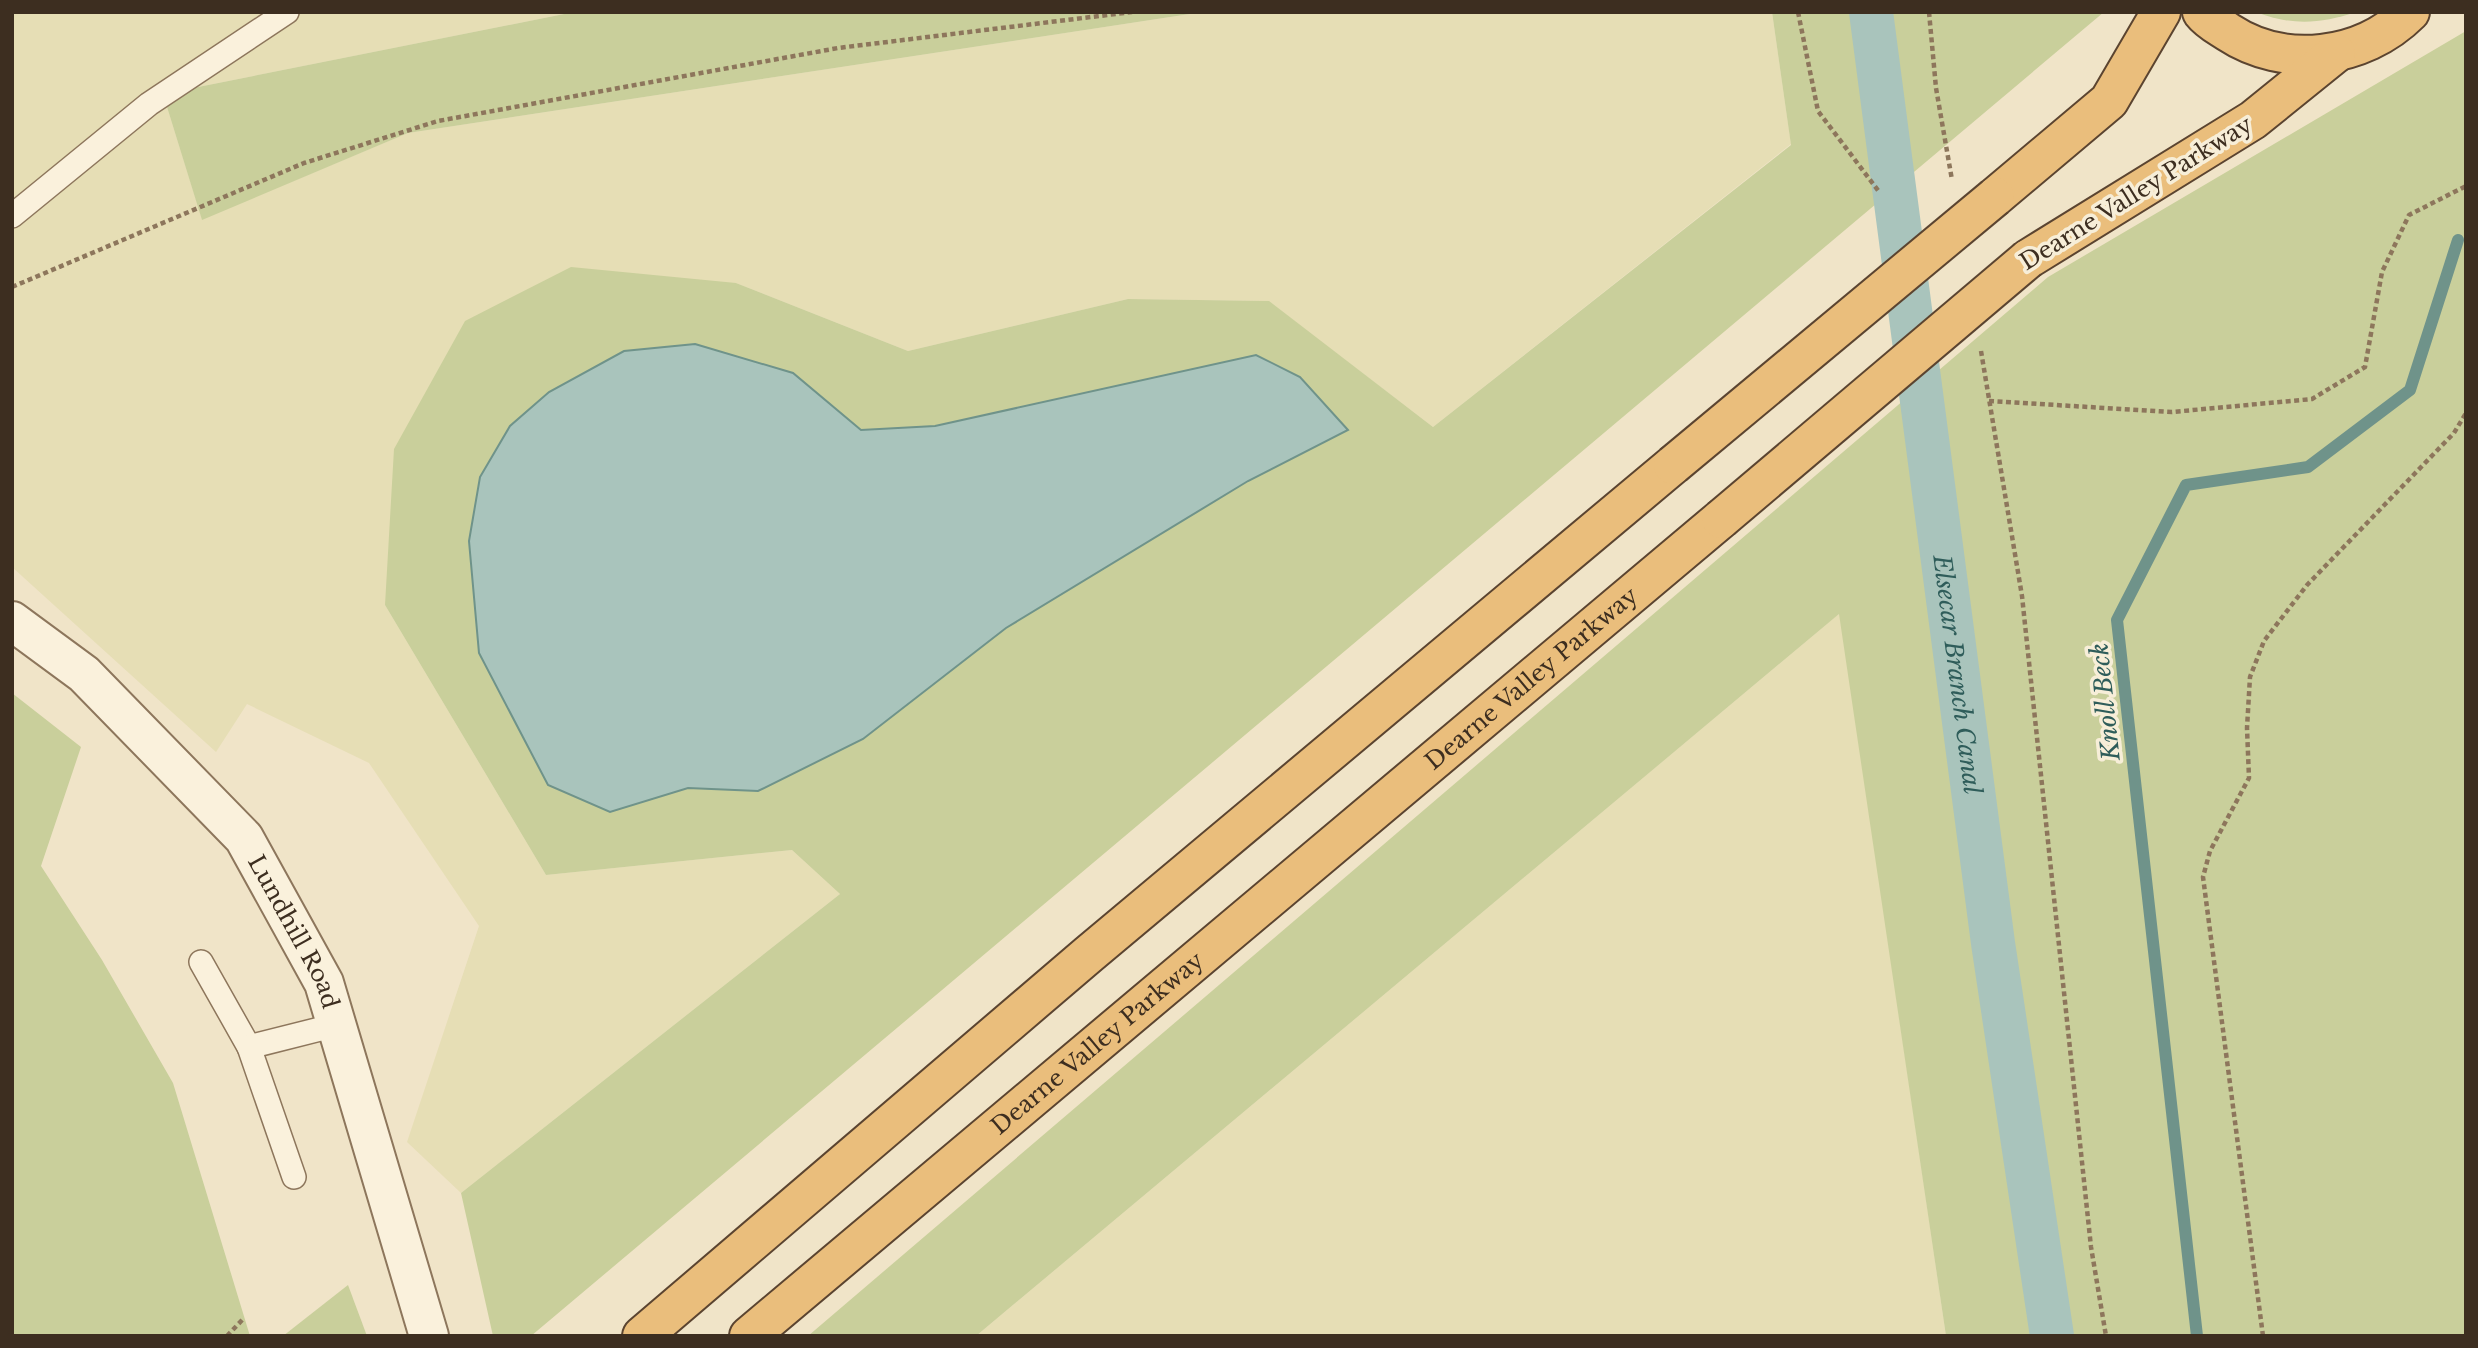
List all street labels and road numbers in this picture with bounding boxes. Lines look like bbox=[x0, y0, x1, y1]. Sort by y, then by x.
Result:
street label: Dearne Valley Parkway bbox=[2015, 110, 2258, 276]
street label: Dearne Valley Parkway bbox=[1419, 581, 1643, 776]
street label: Lundhill Road bbox=[242, 850, 345, 1012]
street label: Dearne Valley Parkway bbox=[985, 946, 1209, 1140]

